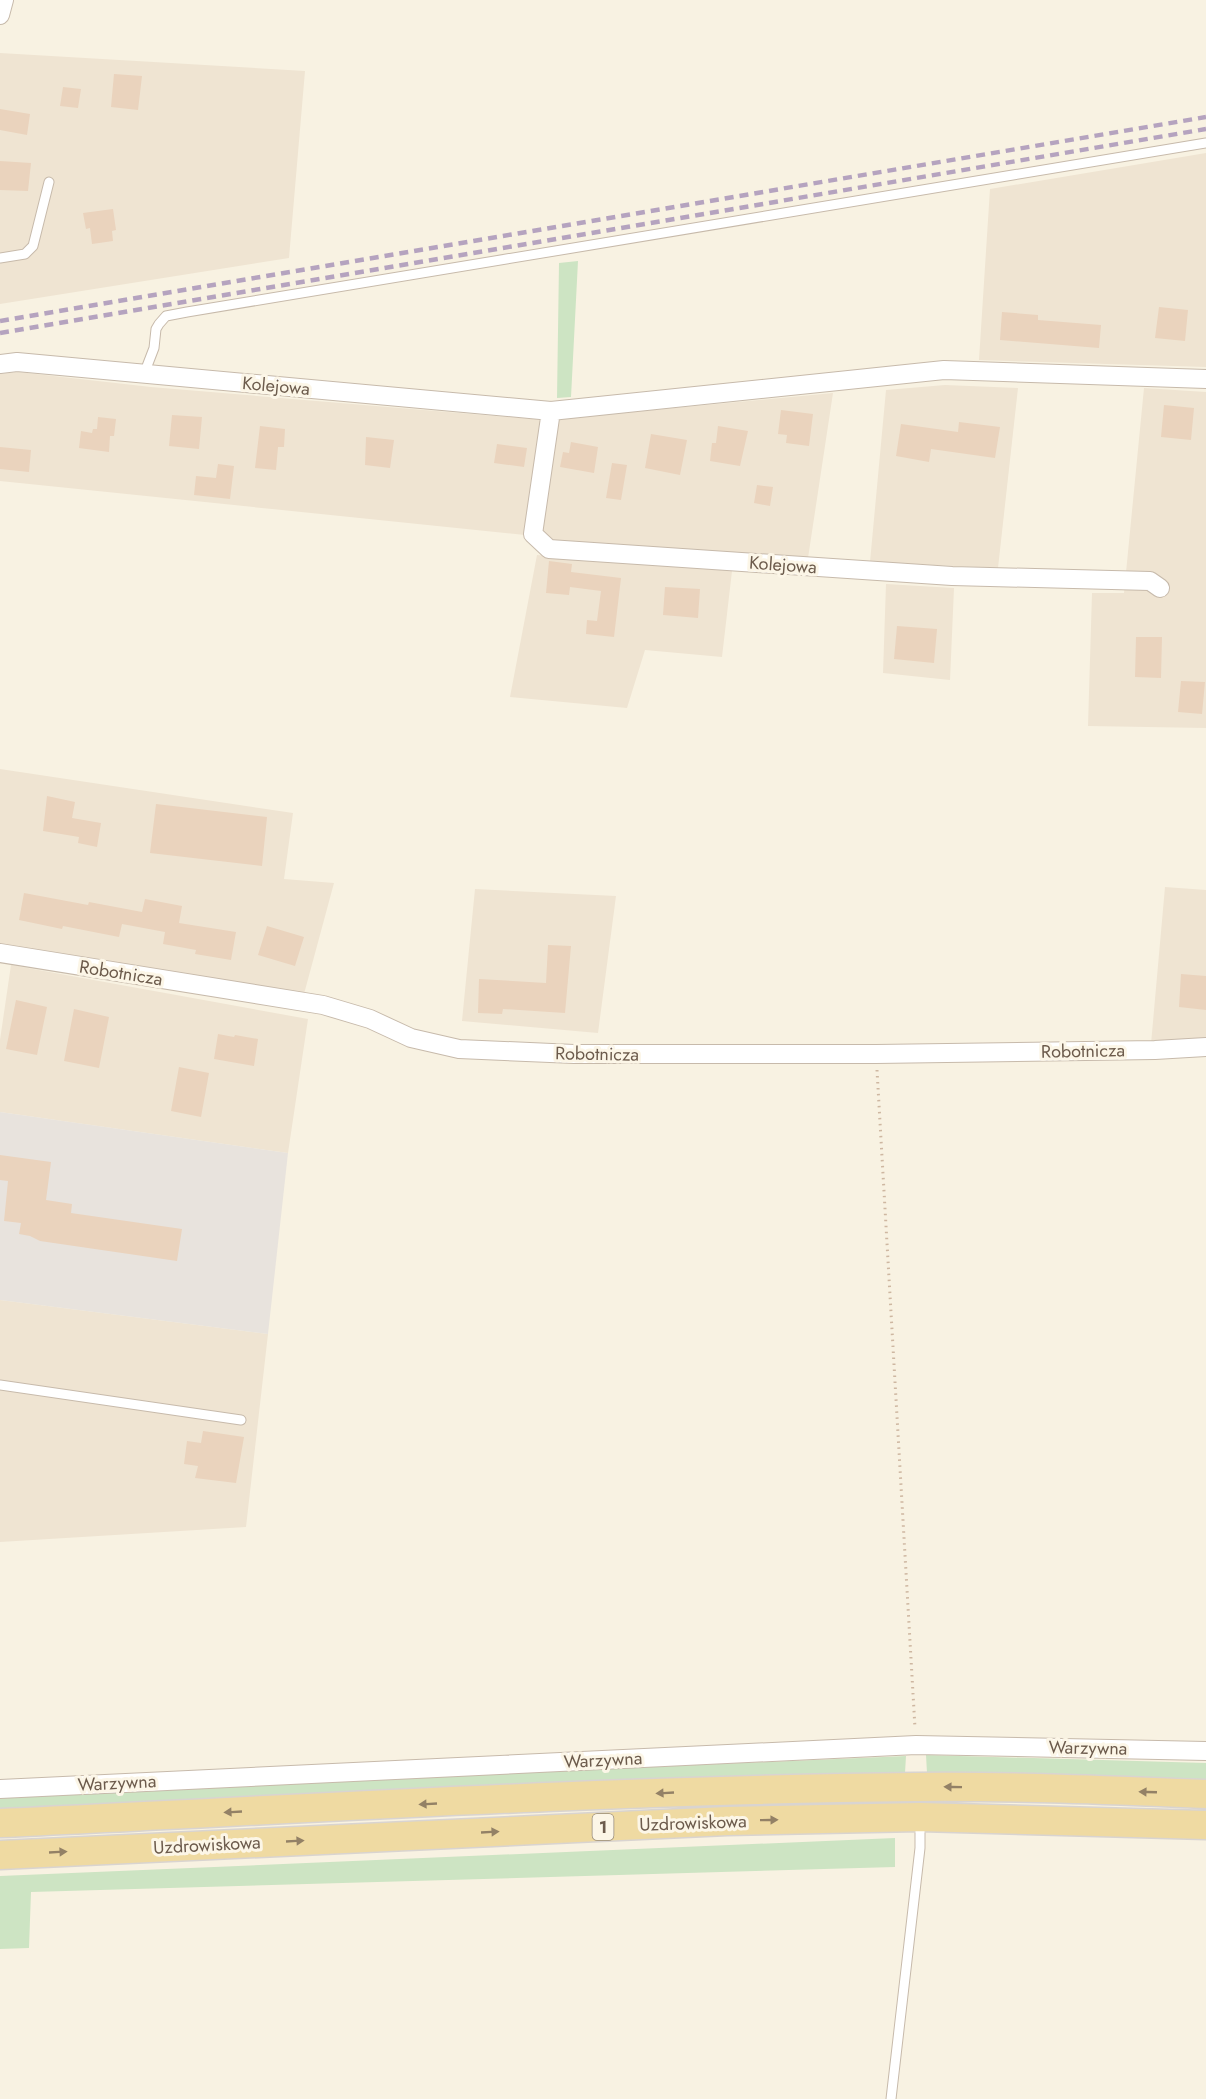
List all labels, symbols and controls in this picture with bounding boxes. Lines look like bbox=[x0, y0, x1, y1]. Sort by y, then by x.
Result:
street label: Kolejowa bbox=[241, 370, 311, 402]
street label: Kolejowa bbox=[748, 550, 818, 580]
street label: Robotnicza bbox=[77, 954, 165, 992]
street label: Robotnicza bbox=[1041, 1037, 1125, 1065]
street label: Robotnicza bbox=[555, 1040, 639, 1068]
street label: Warzywna bbox=[1048, 1734, 1128, 1762]
street label: Warzywna bbox=[563, 1745, 643, 1775]
street label: Warzywna bbox=[77, 1768, 157, 1798]
one-way arrow bbox=[943, 1783, 962, 1792]
one-way arrow bbox=[1138, 1787, 1157, 1797]
one-way arrow bbox=[655, 1789, 674, 1798]
one-way arrow bbox=[418, 1799, 437, 1808]
one-way arrow bbox=[223, 1808, 242, 1817]
street label: Uzdrowiskowa bbox=[639, 1808, 747, 1838]
road number: 1 bbox=[592, 1814, 614, 1840]
one-way arrow bbox=[759, 1815, 778, 1825]
one-way arrow bbox=[480, 1828, 499, 1837]
street label: Uzdrowiskowa bbox=[153, 1829, 261, 1861]
one-way arrow bbox=[286, 1837, 305, 1846]
one-way arrow bbox=[49, 1848, 68, 1857]

